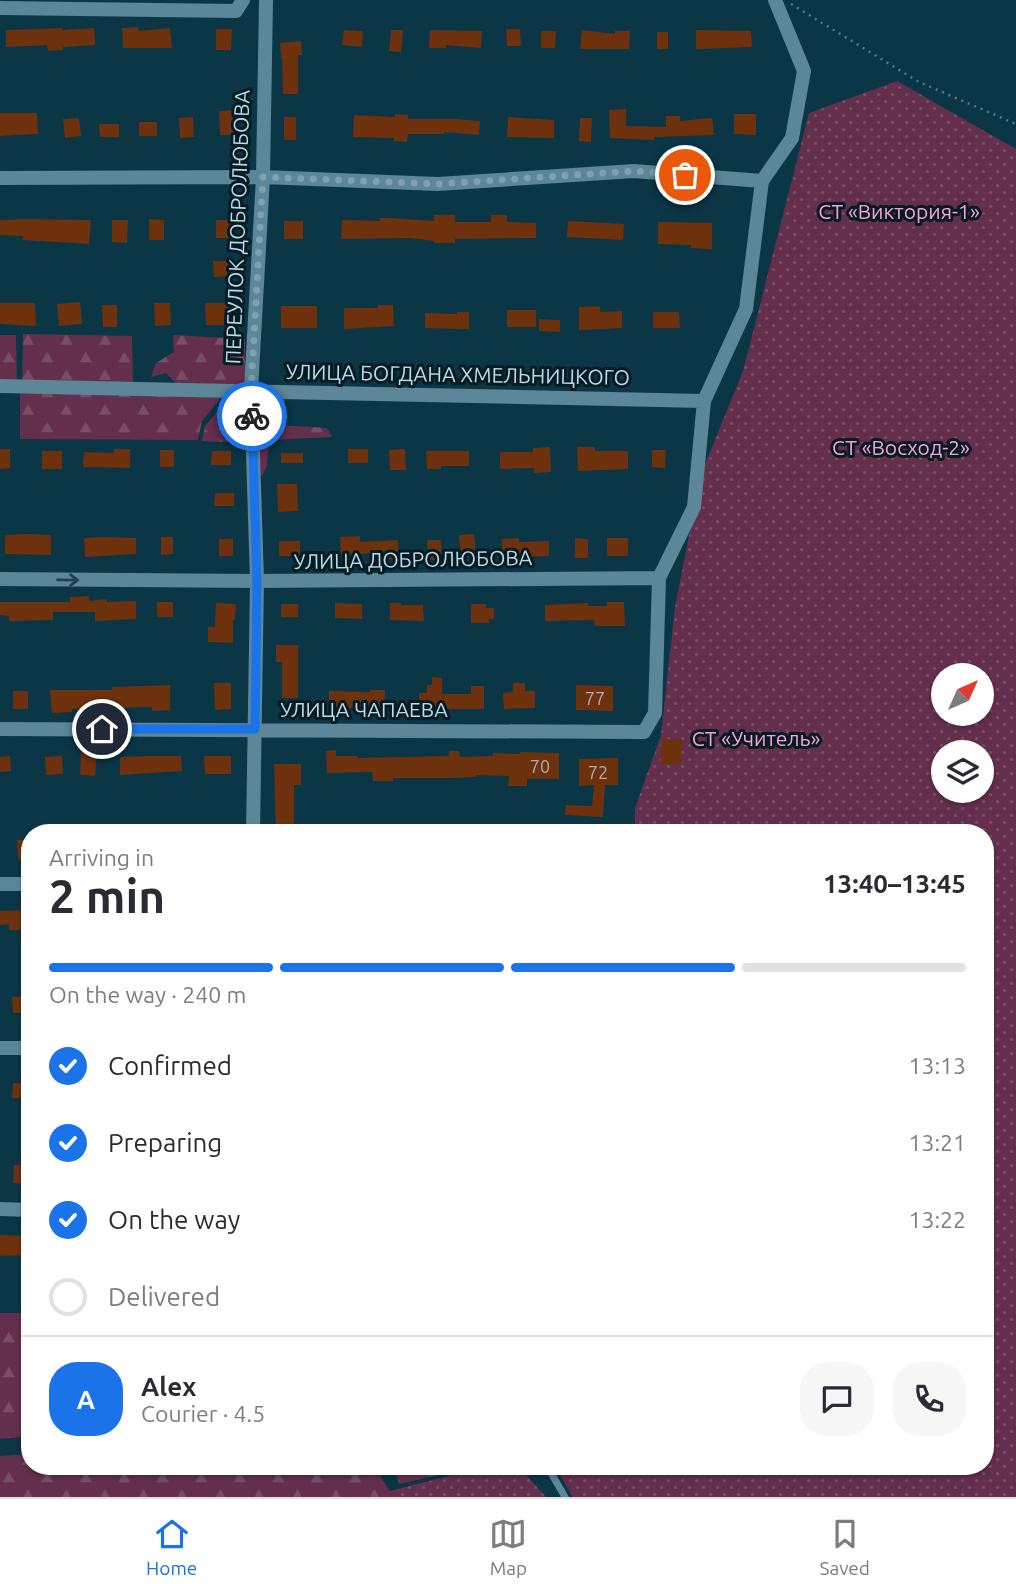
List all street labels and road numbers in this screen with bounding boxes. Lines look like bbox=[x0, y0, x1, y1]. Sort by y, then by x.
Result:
street label: ПЕРЕУЛОК ДОБРОЛЮБОВА bbox=[220, 89, 254, 365]
street label: УЛИЦА БОГДАНА ХМЕЛЬНИЦКОГО bbox=[286, 359, 630, 389]
street label: УЛИЦА ДОБРОЛЮБОВА bbox=[293, 545, 533, 573]
street label: УЛИЦА ЧАПАЕВА bbox=[280, 697, 448, 721]

